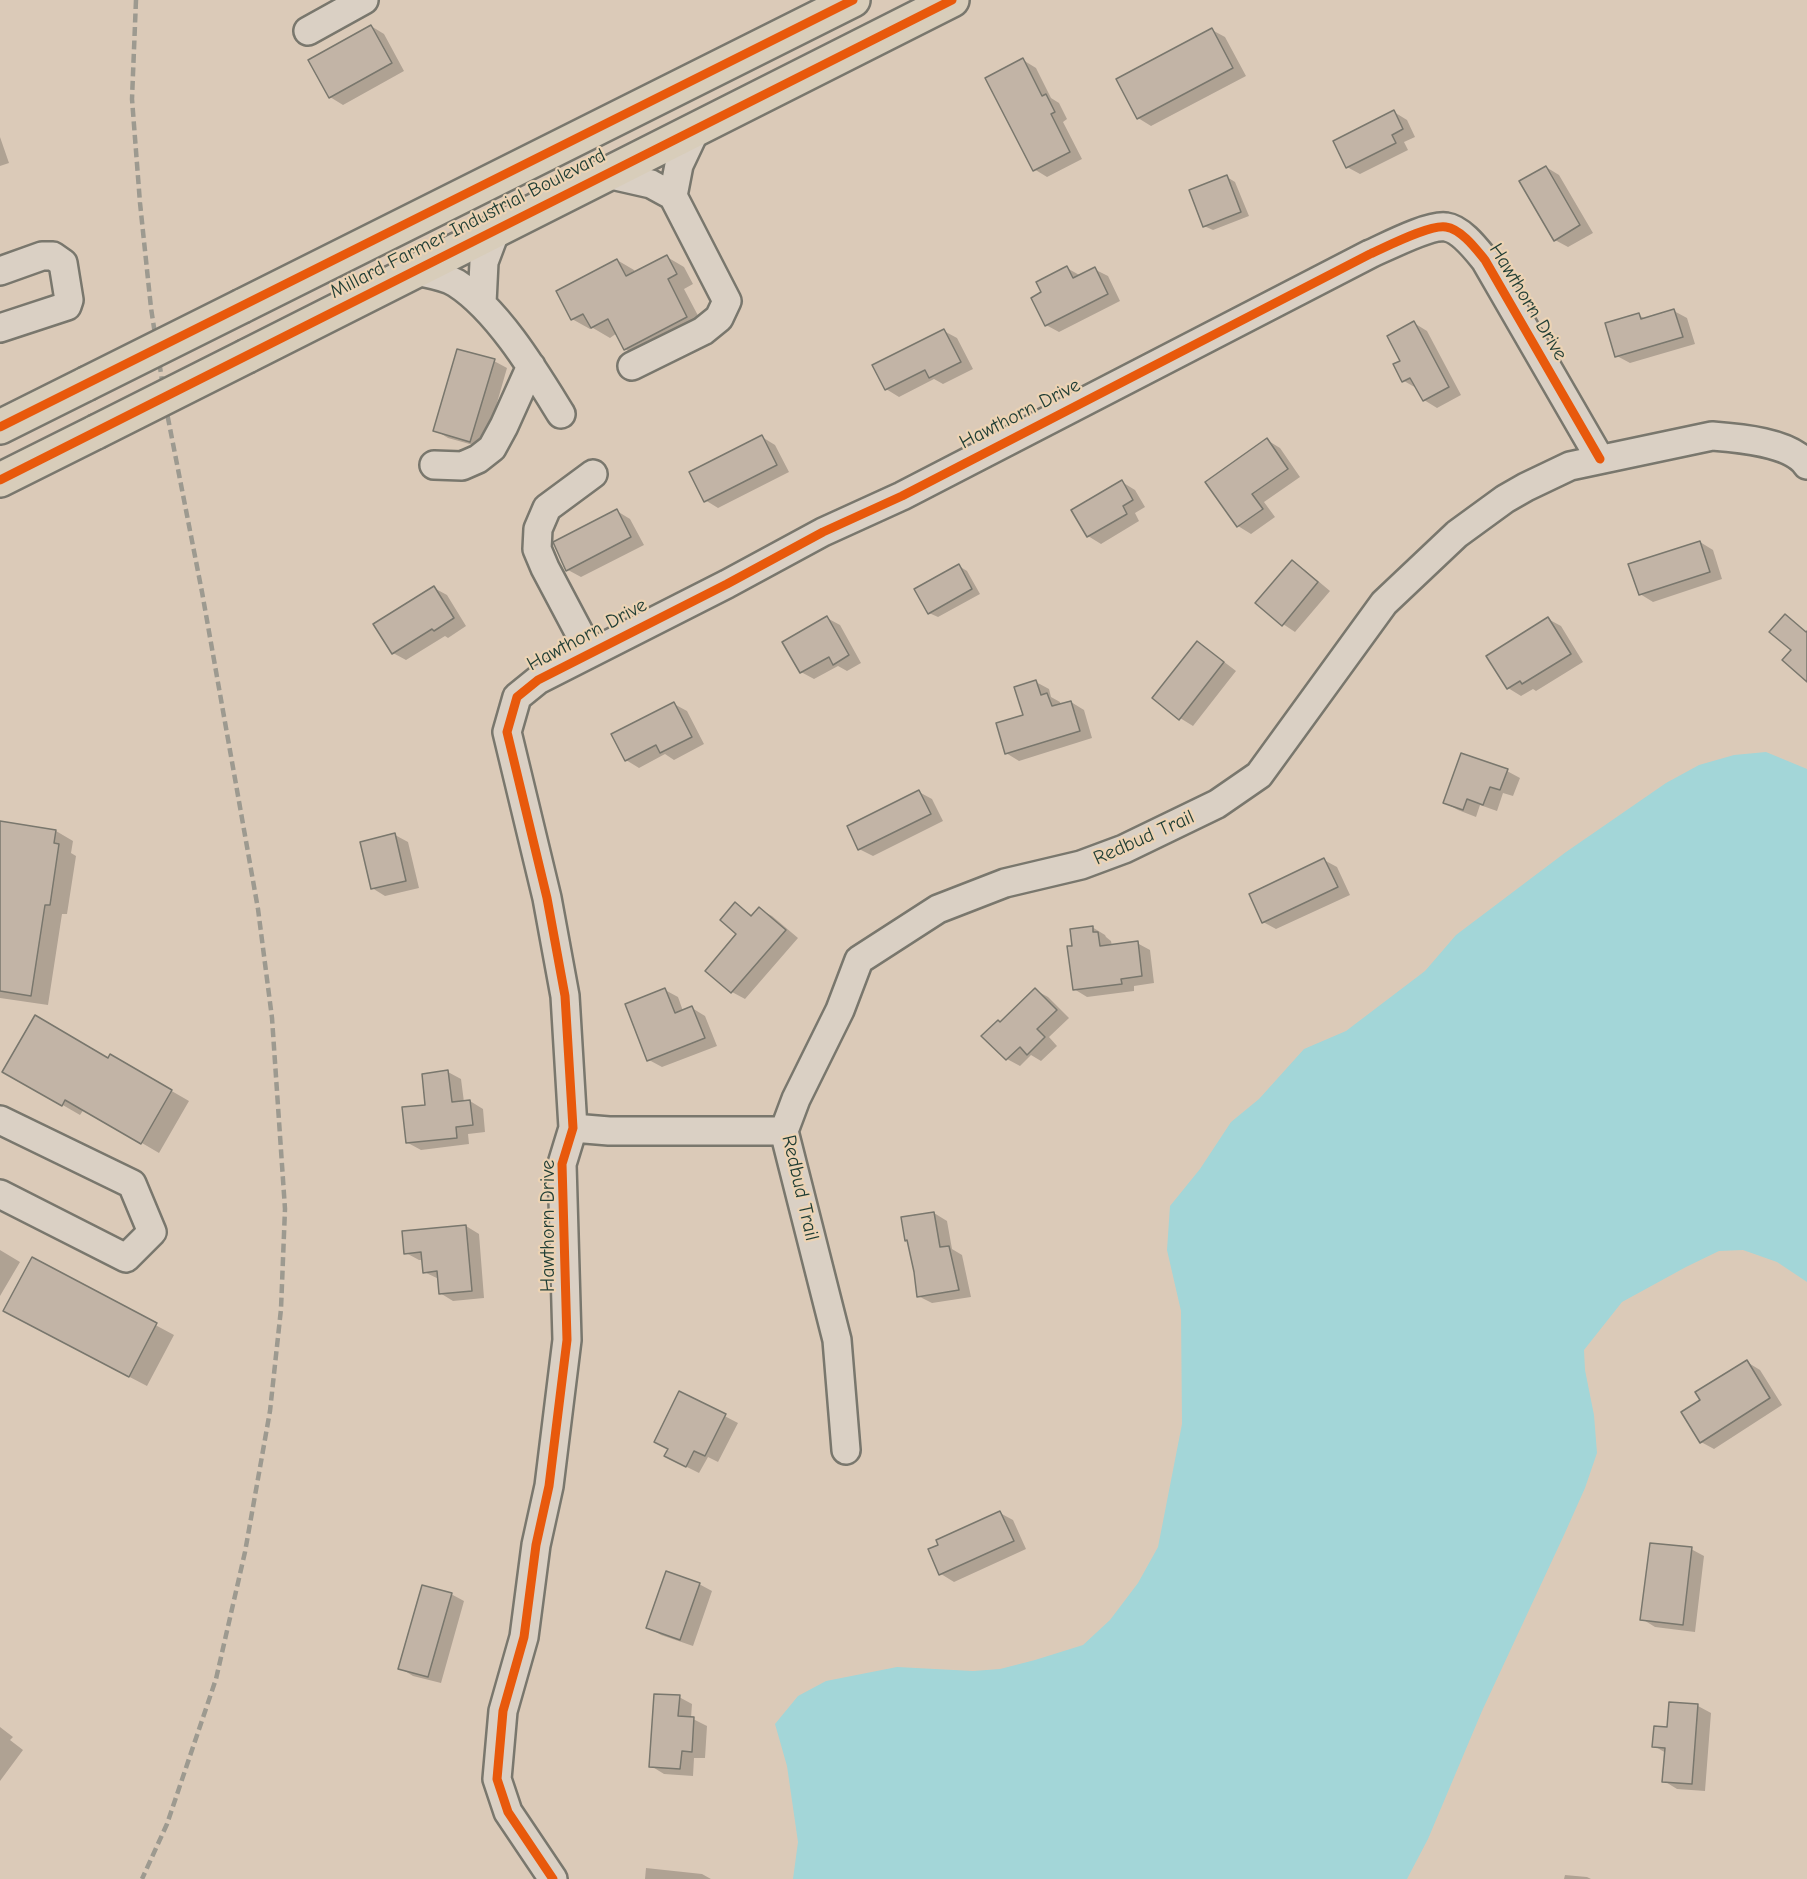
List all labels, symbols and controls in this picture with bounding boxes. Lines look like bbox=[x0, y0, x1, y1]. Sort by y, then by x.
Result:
street label: Millard Farmer Industrial Boulevard bbox=[326, 144, 610, 304]
street label: Hawthorn Drive bbox=[1484, 239, 1572, 365]
street label: Hawthorn Drive bbox=[956, 373, 1084, 455]
street label: Hawthorn Drive bbox=[523, 593, 651, 677]
street label: Redbud Trail bbox=[1090, 805, 1198, 871]
street label: Redbud Trail bbox=[776, 1133, 824, 1243]
street label: Hawthorn Drive bbox=[536, 1160, 560, 1292]

